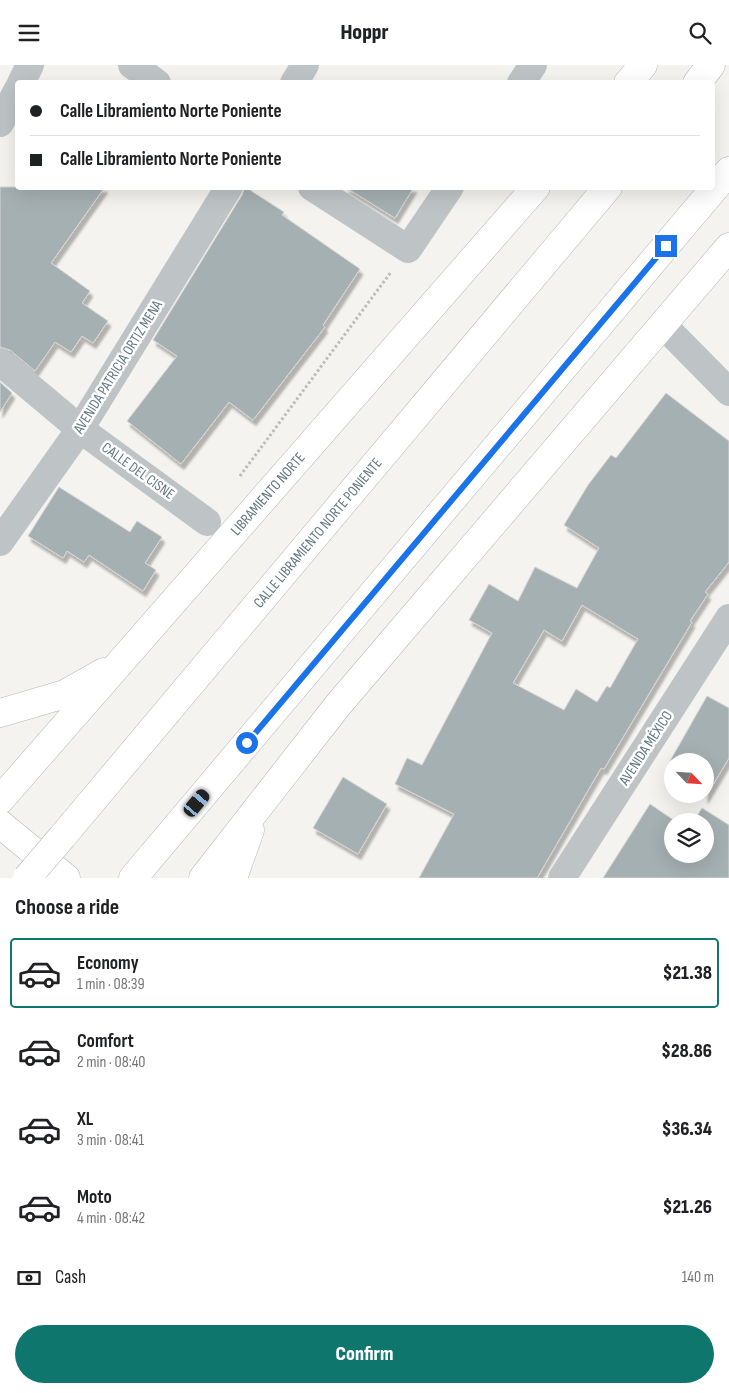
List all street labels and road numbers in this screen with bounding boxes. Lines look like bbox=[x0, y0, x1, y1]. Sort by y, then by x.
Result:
street label: AVENIDA PATRICIA ORTIZ MENA bbox=[69, 296, 167, 438]
street label: CALLE DEL CISNE bbox=[98, 438, 178, 504]
street label: LIBRAMIENTO NORTE bbox=[227, 449, 309, 539]
street label: CALLE LIBRAMIENTO NORTE PONIENTE bbox=[250, 454, 386, 612]
street label: AVENIDA MÉXICO bbox=[614, 707, 677, 790]

